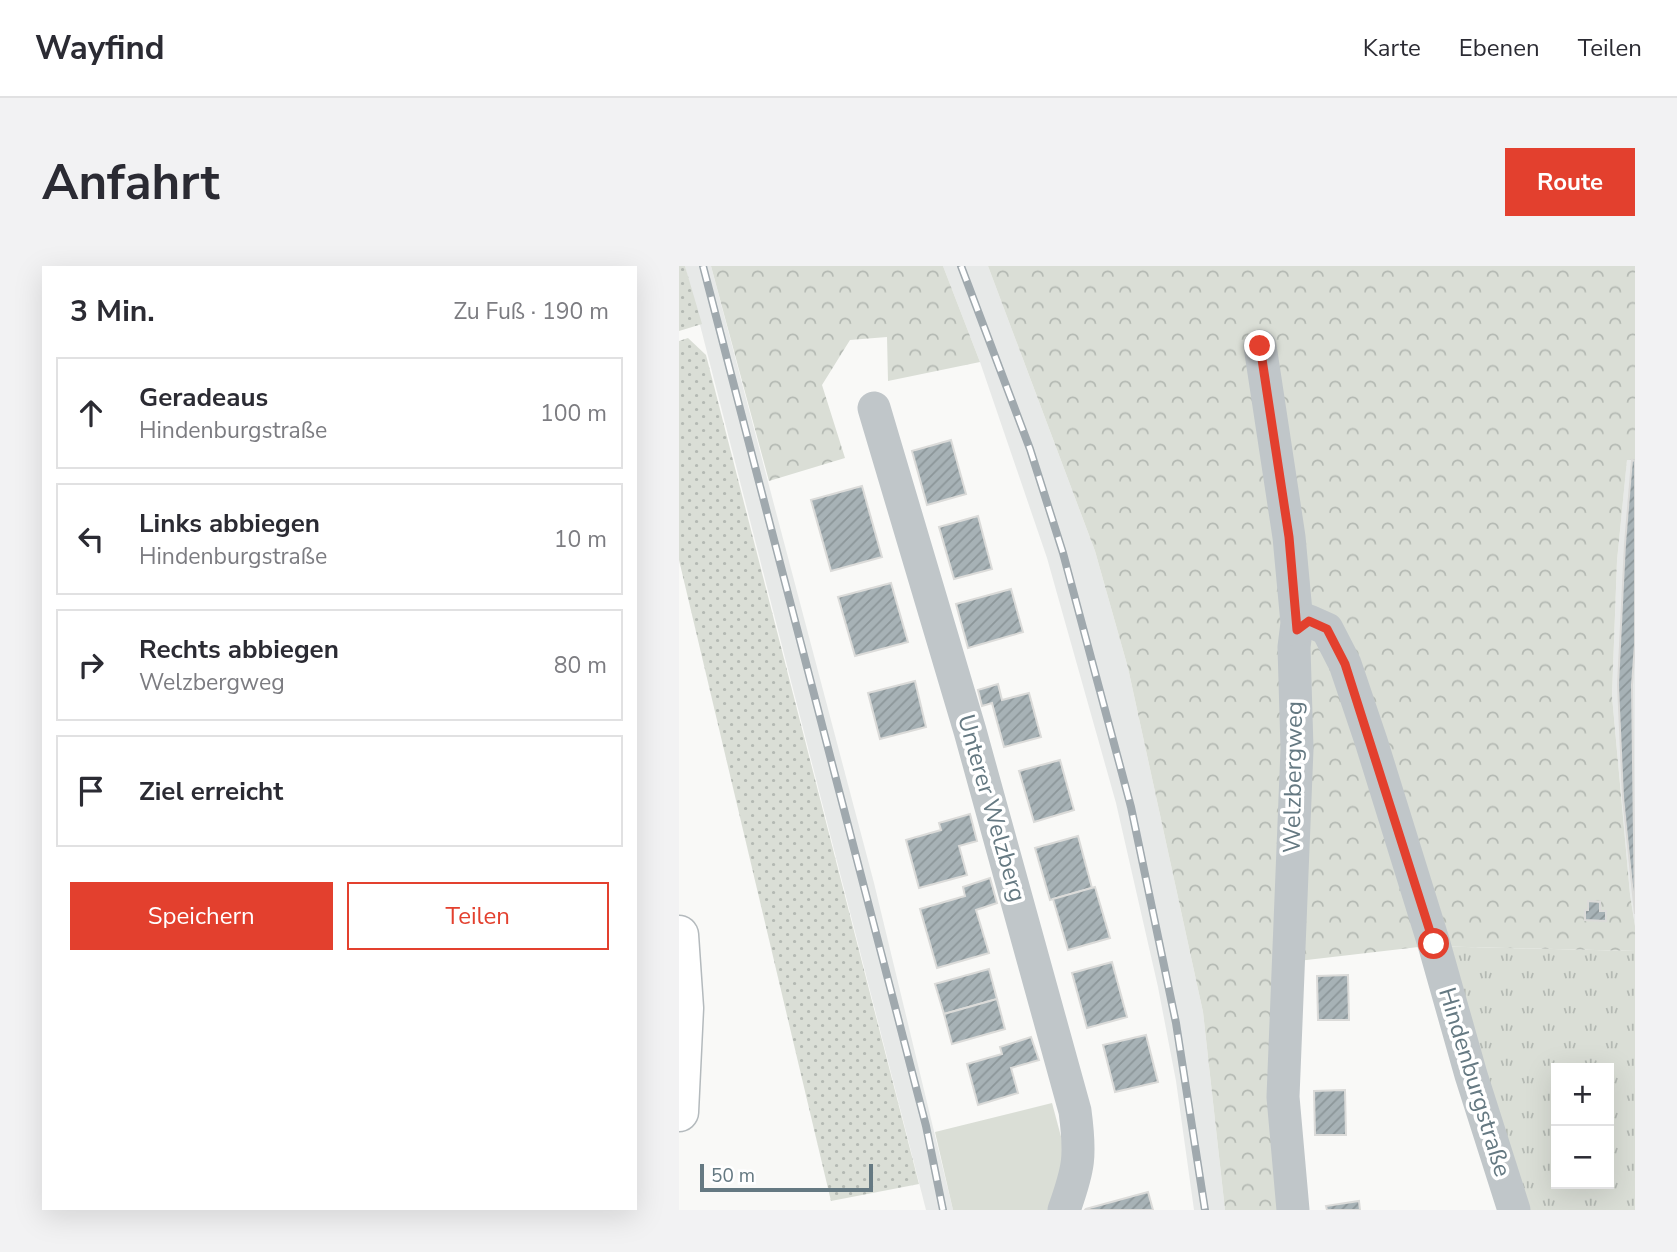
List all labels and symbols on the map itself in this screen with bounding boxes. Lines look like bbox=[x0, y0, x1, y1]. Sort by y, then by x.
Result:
route end bbox=[1244, 330, 1275, 361]
street label: Welzbergweg bbox=[1276, 701, 1310, 853]
street label: Unterer Welzberg bbox=[950, 711, 1034, 905]
route start bbox=[1418, 928, 1449, 959]
street label: Hindenburgstraße bbox=[1431, 983, 1519, 1181]
scale bar bbox=[700, 1161, 873, 1193]

